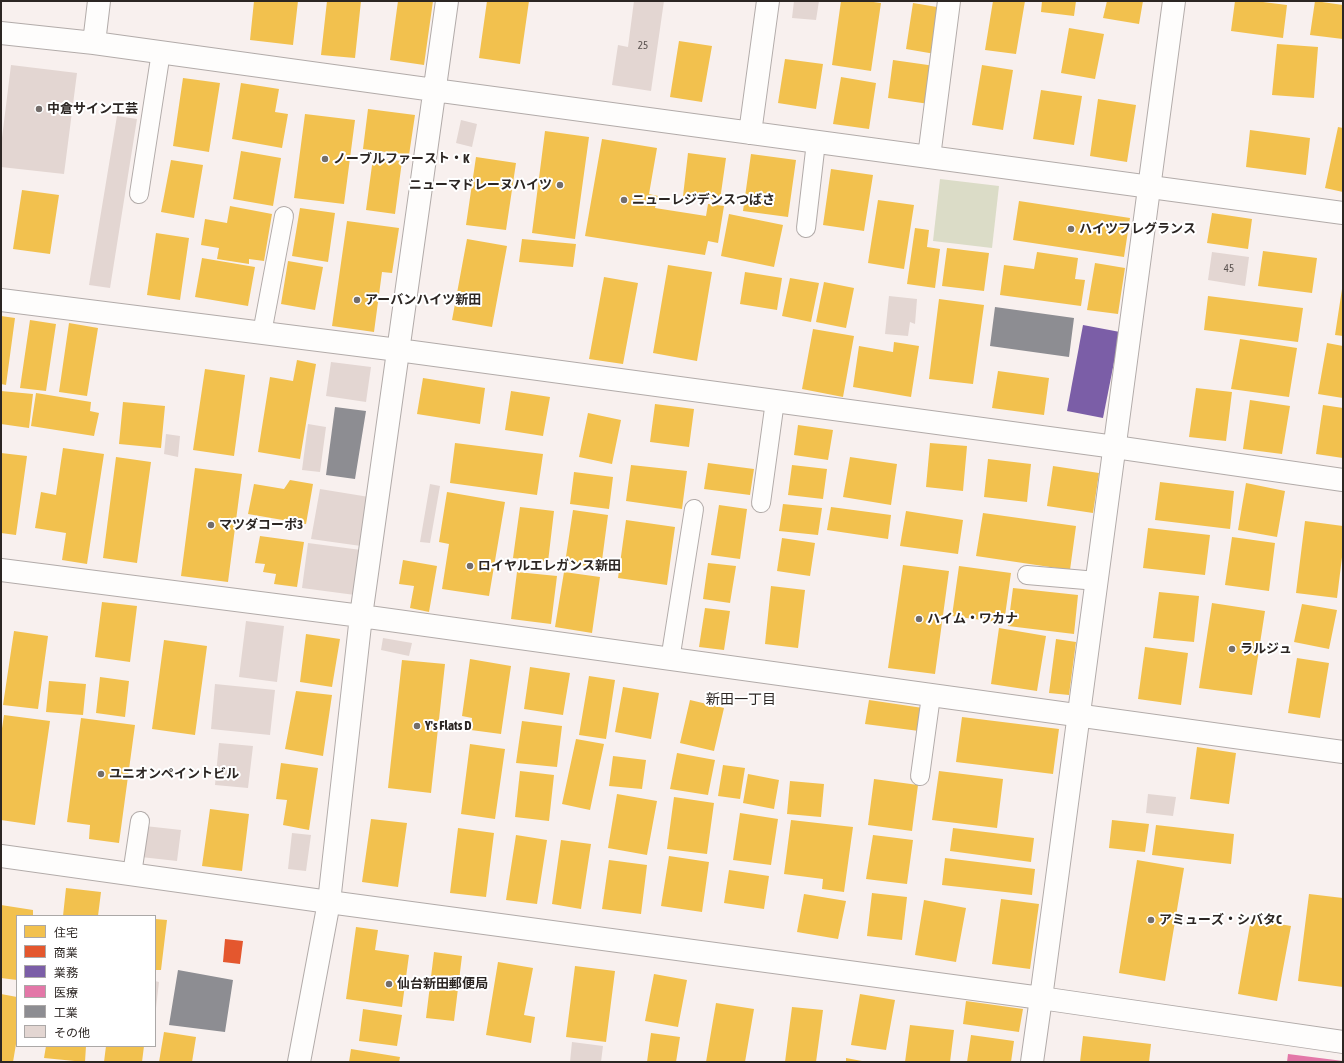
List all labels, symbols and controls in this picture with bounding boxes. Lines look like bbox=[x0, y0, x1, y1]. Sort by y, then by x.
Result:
house number: 25 bbox=[638, 39, 648, 53]
place label: 中倉サイン工芸 bbox=[47, 101, 138, 117]
marker: 中倉サイン工芸 bbox=[34, 104, 44, 114]
place label: ノーブルファースト・K bbox=[333, 151, 469, 167]
marker: ノーブルファースト・K bbox=[320, 154, 330, 164]
place label: ニューマドレーヌハイツ bbox=[409, 177, 552, 193]
marker: ニューマドレーヌハイツ bbox=[555, 180, 565, 190]
place label: ニューレジデンスつばさ bbox=[632, 192, 775, 208]
marker: ニューレジデンスつばさ bbox=[619, 195, 629, 205]
place label: ハイツフレグランス bbox=[1079, 221, 1196, 237]
marker: ハイツフレグランス bbox=[1066, 224, 1076, 234]
house number: 45 bbox=[1224, 262, 1234, 276]
place label: アーバンハイツ新田 bbox=[365, 292, 481, 308]
marker: アーバンハイツ新田 bbox=[352, 295, 362, 305]
place label: マツダコーポ3 bbox=[219, 517, 303, 533]
marker: マツダコーポ3 bbox=[206, 520, 216, 530]
place label: ロイヤルエレガンス新田 bbox=[478, 558, 621, 574]
marker: ロイヤルエレガンス新田 bbox=[465, 561, 475, 571]
place label: ハイム・ワカナ bbox=[927, 611, 1018, 627]
marker: ハイム・ワカナ bbox=[914, 614, 924, 624]
place label: ラルジュ bbox=[1240, 641, 1292, 657]
marker: ラルジュ bbox=[1227, 644, 1237, 654]
district label: 新田一丁目 bbox=[706, 692, 776, 708]
place label: Y's Flats D bbox=[425, 718, 471, 734]
marker: Y's Flats D bbox=[412, 721, 422, 731]
place label: ユニオンペイントビル bbox=[109, 766, 239, 782]
marker: ユニオンペイントビル bbox=[96, 769, 106, 779]
place label: アミューズ・シバタC bbox=[1159, 912, 1282, 928]
legend bbox=[16, 915, 156, 1047]
marker: アミューズ・シバタC bbox=[1146, 915, 1156, 925]
text: 住宅 bbox=[54, 926, 78, 940]
text: 商業 bbox=[54, 946, 78, 960]
text: 業務 bbox=[54, 966, 78, 980]
place label: 仙台新田郵便局 bbox=[397, 976, 488, 992]
marker: 仙台新田郵便局 bbox=[384, 979, 394, 989]
text: 医療 bbox=[54, 986, 78, 1000]
text: 工業 bbox=[54, 1006, 78, 1020]
text: その他 bbox=[54, 1026, 90, 1040]

